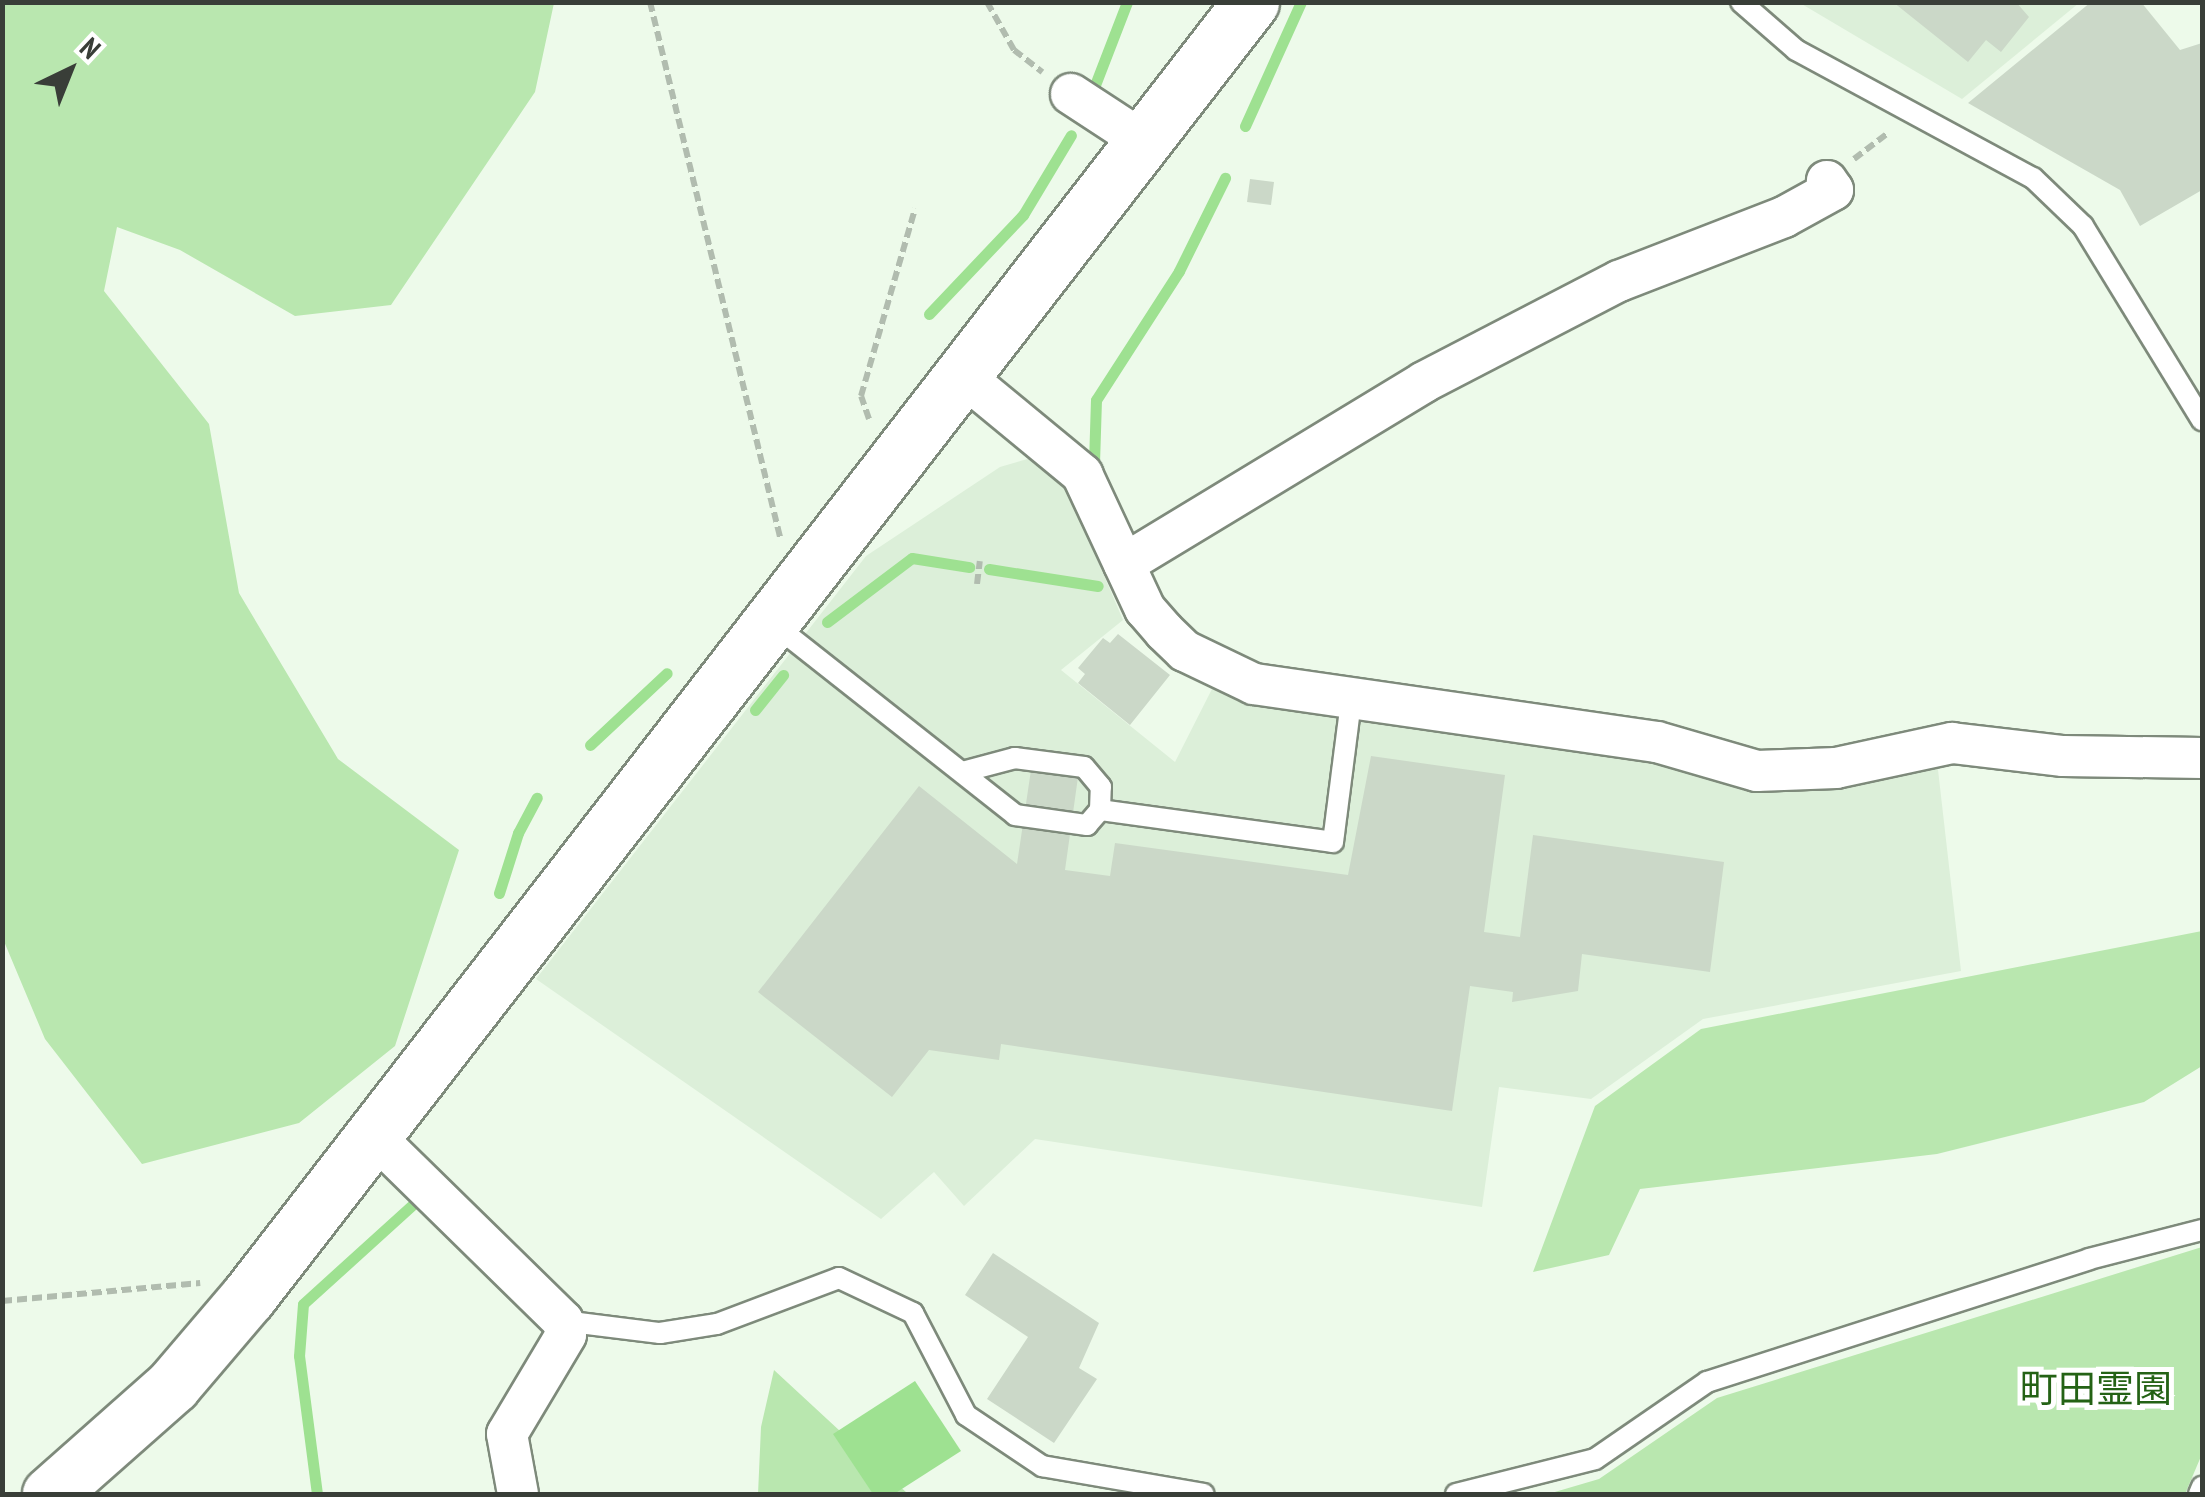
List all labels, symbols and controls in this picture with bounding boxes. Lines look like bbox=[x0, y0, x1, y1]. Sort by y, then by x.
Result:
north arrow bbox=[20, 20, 120, 120]
text: N bbox=[73, 29, 109, 66]
park label: 町田霊園 bbox=[2020, 1365, 2172, 1411]

